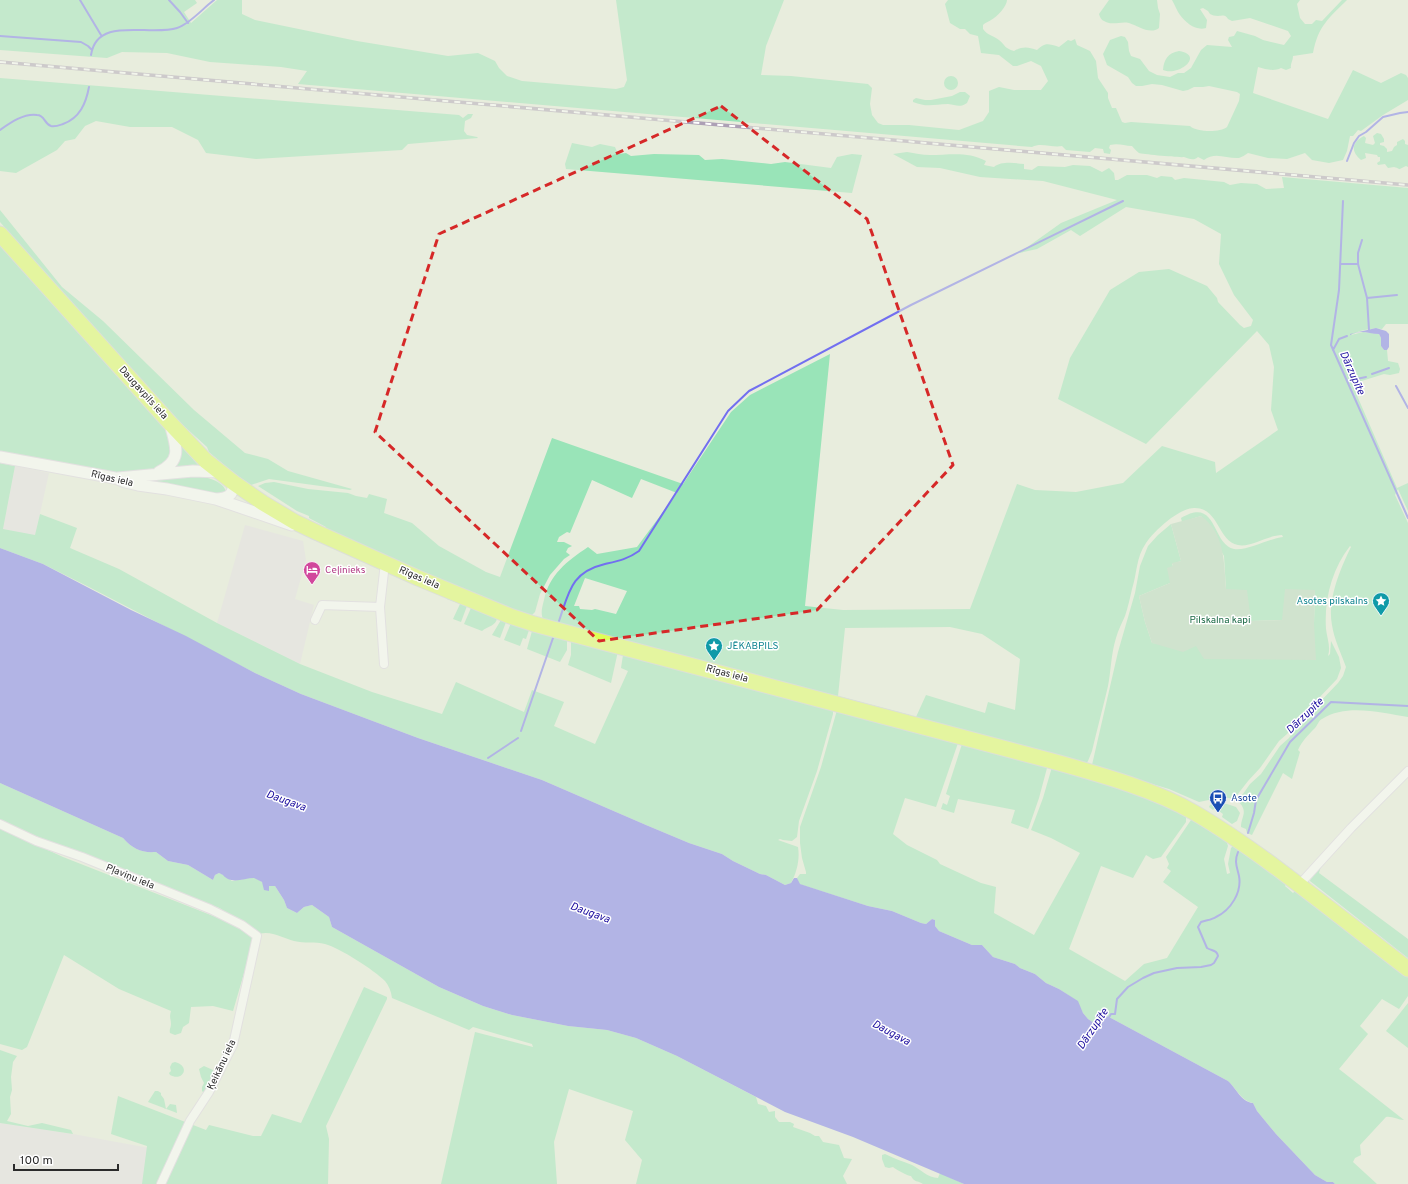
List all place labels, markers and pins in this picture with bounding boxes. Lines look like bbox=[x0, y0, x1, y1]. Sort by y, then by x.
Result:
hotel icon: Ceļinieks bbox=[302, 560, 322, 585]
place label: Ceļinieks bbox=[325, 564, 366, 577]
place icon: Asotes pilskalns bbox=[1371, 591, 1391, 616]
place label: Asotes pilskalns bbox=[1296, 595, 1368, 608]
place icon: JĒKABPILS bbox=[704, 636, 724, 661]
place label: JĒKABPILS bbox=[727, 640, 779, 653]
bus stop icon: Asote bbox=[1208, 788, 1228, 813]
place label: Asote bbox=[1231, 792, 1257, 805]

